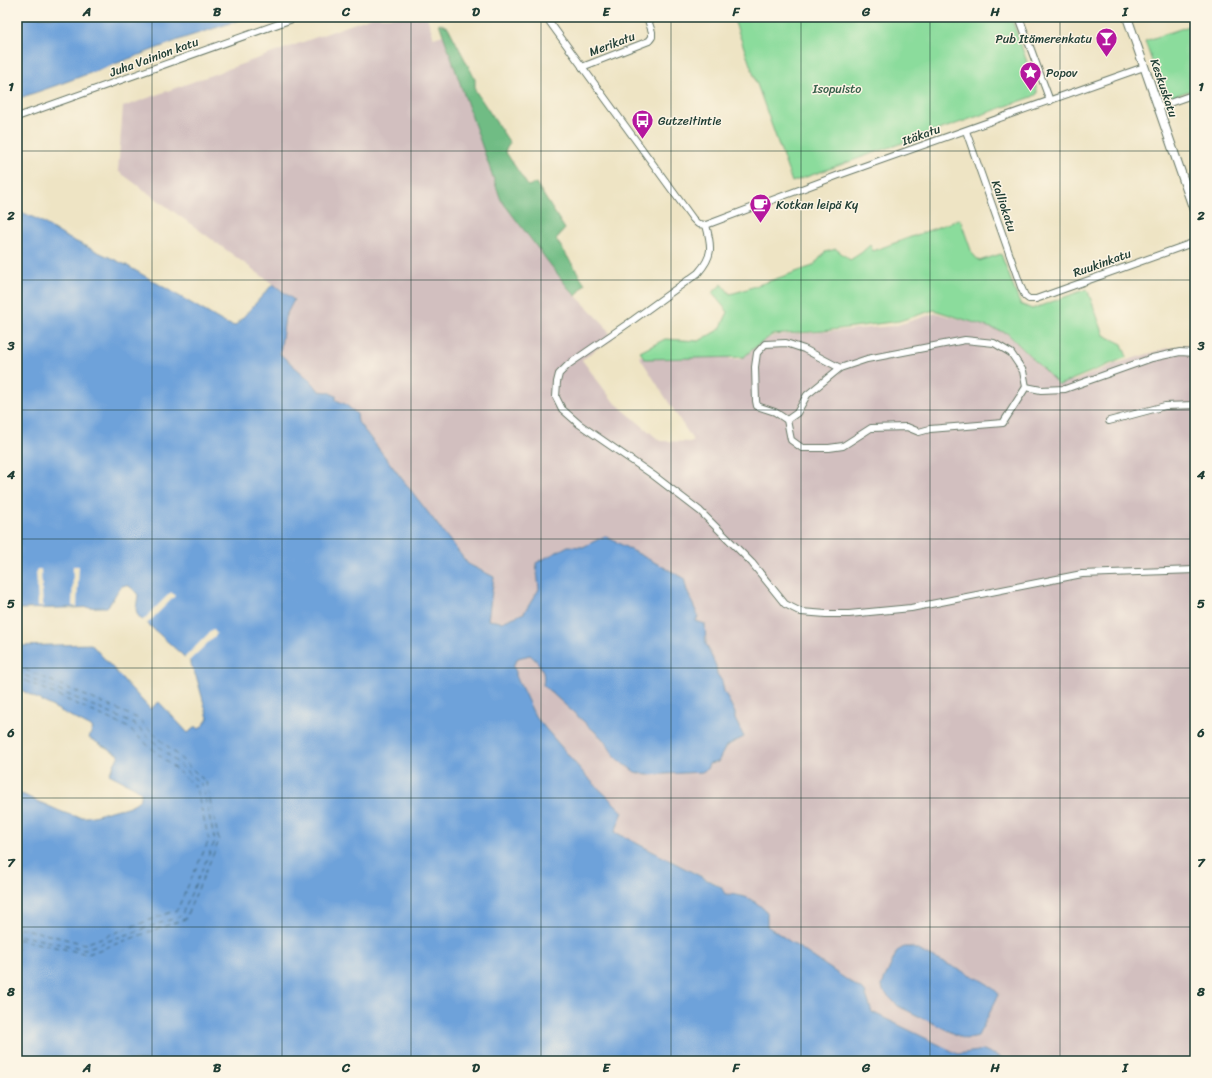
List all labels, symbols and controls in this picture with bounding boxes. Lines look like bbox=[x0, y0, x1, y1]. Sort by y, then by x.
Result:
text: A bbox=[82, 0, 91, 23]
text: B bbox=[213, 0, 222, 23]
text: C bbox=[341, 0, 351, 23]
text: D bbox=[472, 0, 480, 23]
text: E bbox=[602, 0, 611, 23]
text: F bbox=[731, 0, 740, 23]
text: G bbox=[861, 0, 871, 23]
text: H bbox=[989, 0, 1000, 23]
text: I bbox=[1121, 0, 1129, 23]
street label: Merikatu bbox=[586, 25, 639, 63]
bar icon: Pub Itämerenkatu bbox=[1094, 26, 1120, 59]
place label: Pub Itämerenkatu bbox=[996, 28, 1093, 50]
street label: Juha Vainion katu bbox=[105, 31, 202, 84]
street label: Keskuskatu bbox=[1144, 56, 1184, 121]
place icon: Popov bbox=[1018, 60, 1044, 93]
place label: Popov bbox=[1046, 62, 1078, 84]
text: 1 bbox=[8, 75, 14, 98]
text: 1 bbox=[1198, 75, 1204, 98]
park label: Isopuisto bbox=[812, 78, 861, 100]
bus stop icon: Gutzeitintie bbox=[630, 108, 656, 141]
place label: Gutzeitintie bbox=[658, 110, 722, 132]
street label: Itäkatu bbox=[898, 118, 944, 152]
street label: Kalliokatu bbox=[985, 177, 1023, 235]
cafe icon: Kotkan leipä Ky bbox=[748, 192, 774, 225]
place label: Kotkan leipä Ky bbox=[776, 194, 859, 216]
text: 2 bbox=[6, 204, 15, 227]
text: 2 bbox=[1196, 204, 1205, 227]
street label: Ruukinkatu bbox=[1070, 242, 1135, 284]
text: 3 bbox=[6, 334, 15, 357]
text: 3 bbox=[1196, 334, 1205, 357]
text: 4 bbox=[6, 463, 16, 486]
text: 4 bbox=[1196, 463, 1206, 486]
text: 5 bbox=[7, 592, 15, 615]
text: 5 bbox=[1197, 592, 1205, 615]
text: 6 bbox=[6, 721, 15, 744]
text: 6 bbox=[1196, 721, 1205, 744]
text: 7 bbox=[7, 851, 16, 874]
text: 7 bbox=[1197, 851, 1206, 874]
text: 8 bbox=[6, 980, 15, 1003]
text: 8 bbox=[1196, 980, 1205, 1003]
text: A bbox=[82, 1056, 91, 1078]
text: B bbox=[213, 1056, 222, 1078]
text: C bbox=[341, 1056, 351, 1078]
text: D bbox=[472, 1056, 480, 1078]
text: E bbox=[602, 1056, 611, 1078]
text: F bbox=[731, 1056, 740, 1078]
text: G bbox=[861, 1056, 871, 1078]
text: H bbox=[989, 1056, 1000, 1078]
text: I bbox=[1121, 1056, 1129, 1078]

